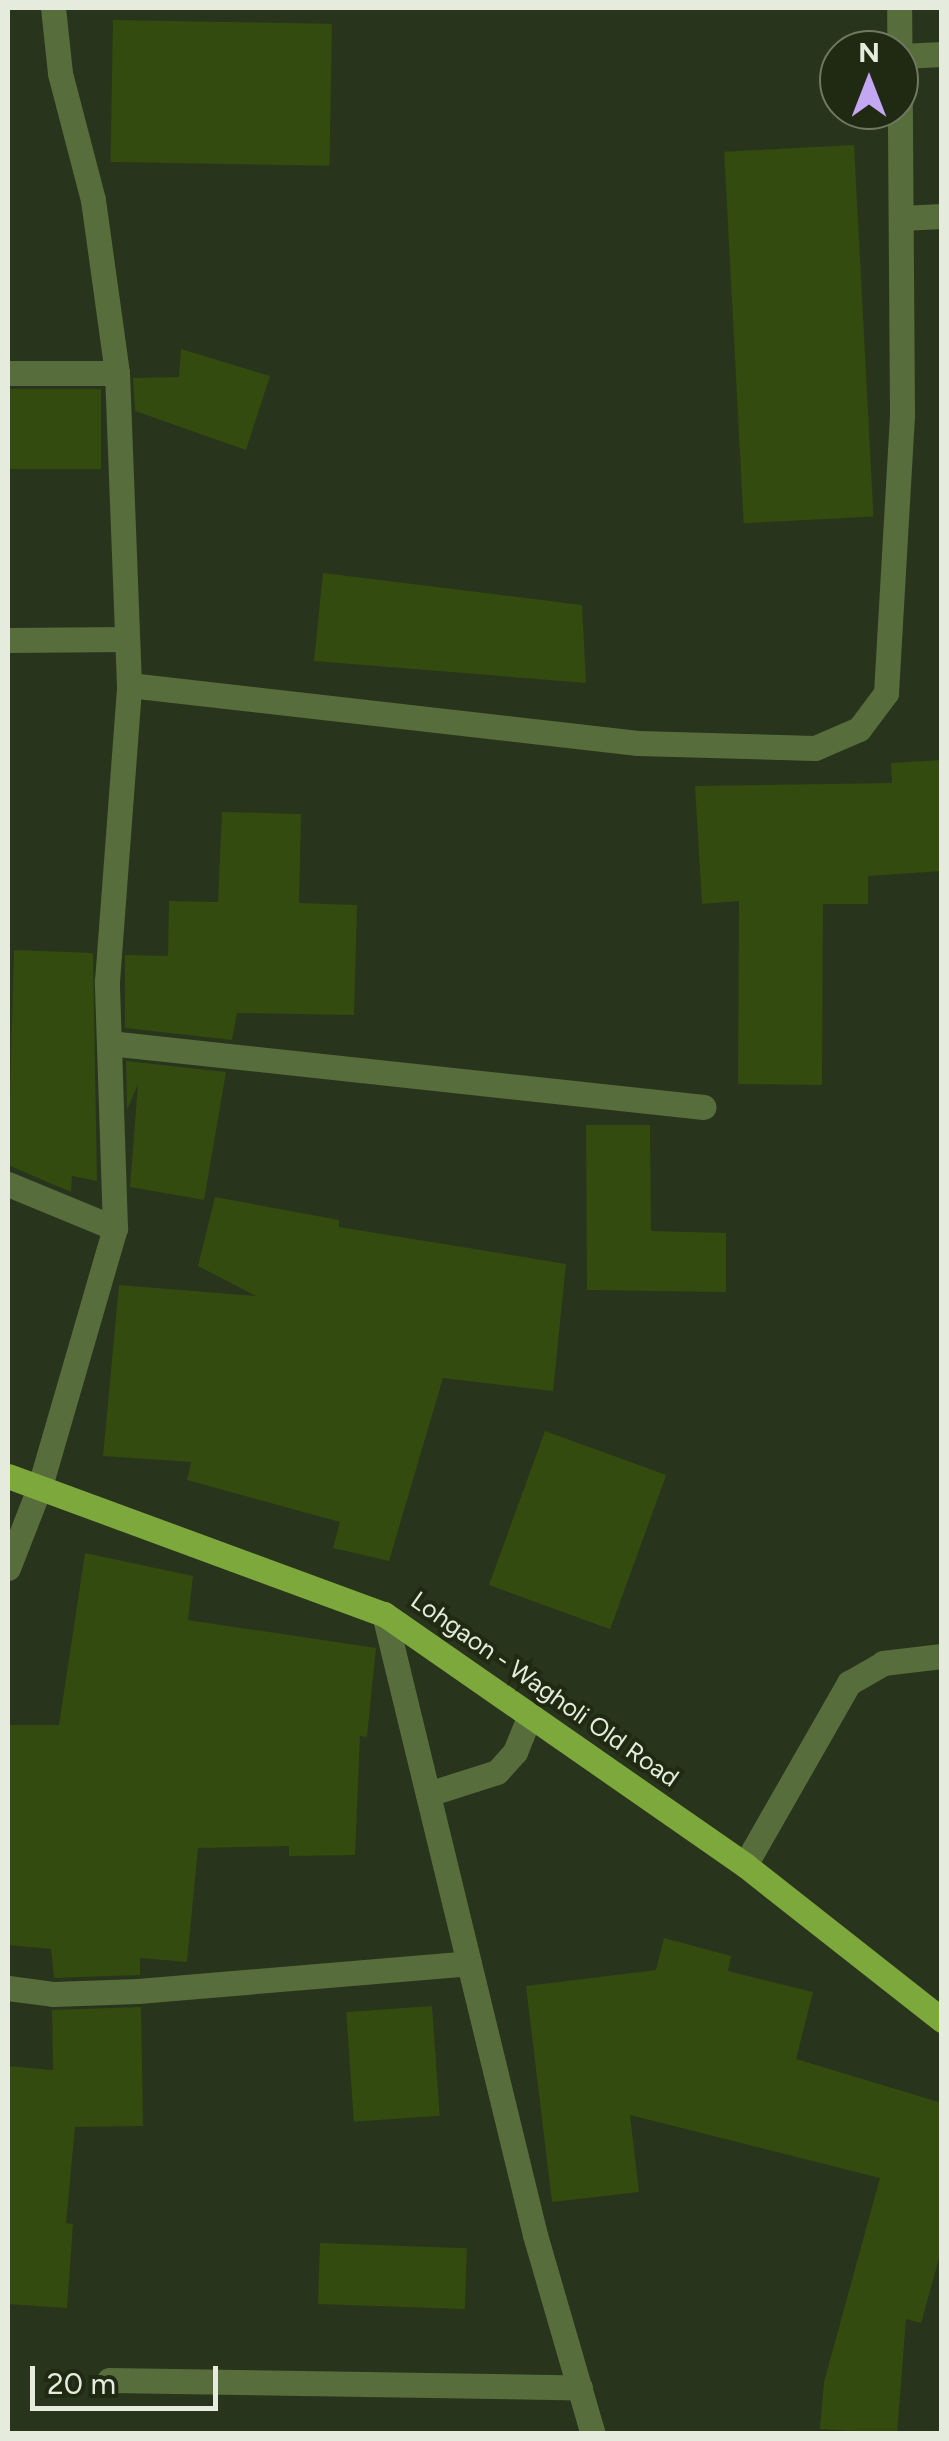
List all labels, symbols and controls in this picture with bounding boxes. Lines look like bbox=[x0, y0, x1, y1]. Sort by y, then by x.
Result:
north arrow bbox=[819, 30, 919, 130]
text: N bbox=[858, 35, 880, 69]
street label: Lohgaon - Wagholi Old Road bbox=[405, 1585, 685, 1793]
scale bar bbox=[35, 2346, 222, 2408]
text: 20 m bbox=[47, 2365, 116, 2402]

